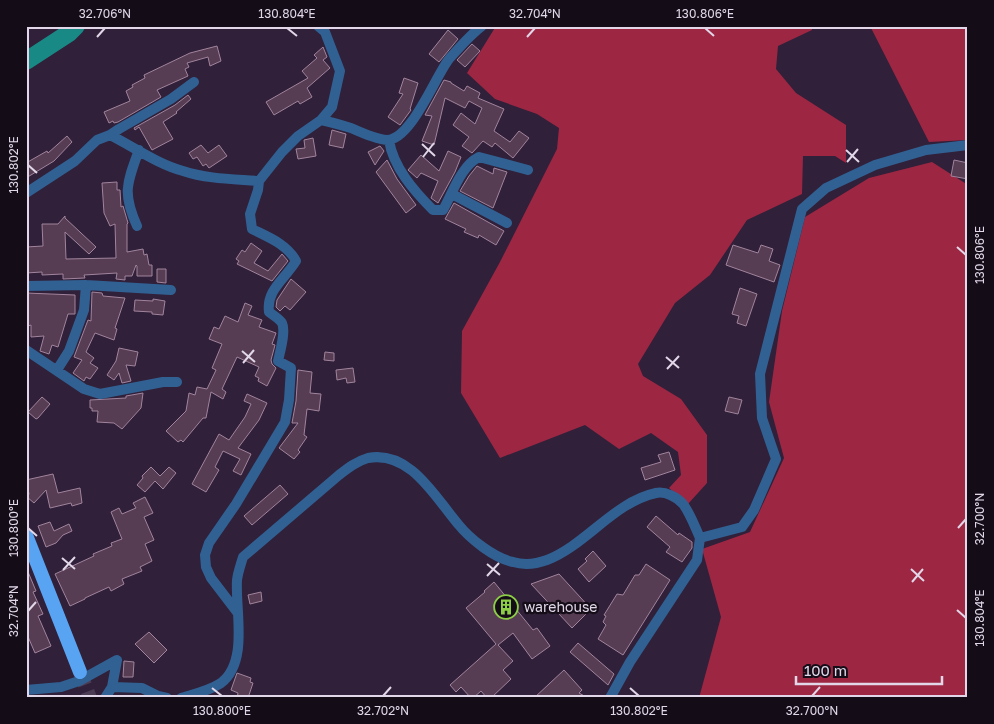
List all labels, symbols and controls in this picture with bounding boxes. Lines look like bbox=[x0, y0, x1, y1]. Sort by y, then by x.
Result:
text: 32.706°N bbox=[79, 6, 131, 21]
text: 130.804°E bbox=[258, 6, 316, 21]
text: 32.704°N bbox=[509, 6, 561, 21]
text: 130.806°E bbox=[676, 6, 734, 21]
text: 130.802°E bbox=[6, 136, 21, 194]
text: 130.806°E bbox=[972, 226, 987, 284]
text: 32.700°N bbox=[972, 493, 987, 545]
text: 130.800°E bbox=[6, 499, 21, 557]
text: 32.704°N bbox=[6, 585, 21, 637]
text: 130.804°E bbox=[972, 589, 987, 647]
building icon: warehouse bbox=[493, 594, 519, 620]
place label: warehouse bbox=[524, 598, 597, 615]
scale bar bbox=[796, 654, 943, 686]
text: 100 m bbox=[804, 661, 847, 679]
text: 130.800°E bbox=[193, 703, 251, 718]
text: 32.702°N bbox=[357, 703, 409, 718]
text: 130.802°E bbox=[610, 703, 668, 718]
text: 32.700°N bbox=[786, 703, 838, 718]

